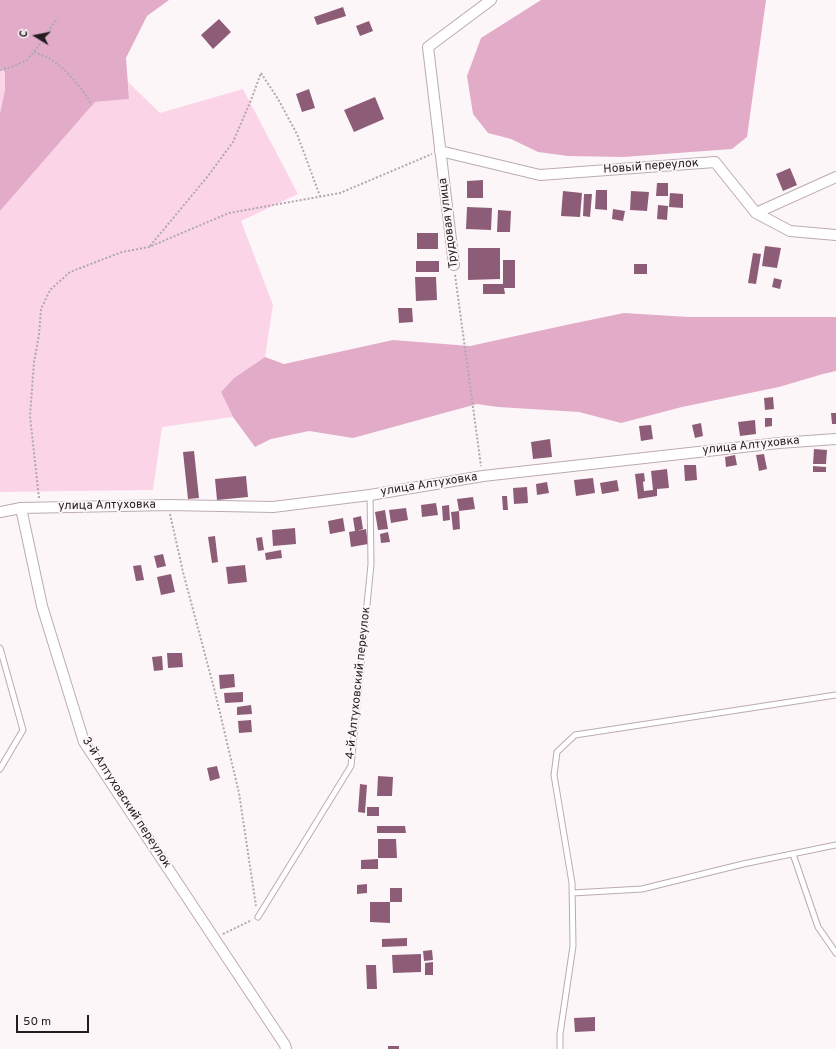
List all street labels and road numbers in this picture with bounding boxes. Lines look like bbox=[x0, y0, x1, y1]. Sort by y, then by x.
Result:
street label: Новый переулок bbox=[603, 156, 699, 178]
street label: Трудовая улица bbox=[436, 177, 462, 269]
street label: улица Алтуховка bbox=[702, 434, 800, 458]
street label: улица Алтуховка bbox=[380, 470, 478, 500]
street label: улица Алтуховка bbox=[58, 498, 156, 514]
street label: 4-й Алтуховский переулок bbox=[344, 606, 374, 760]
street label: 3-й Алтуховский переулок bbox=[78, 735, 174, 871]

